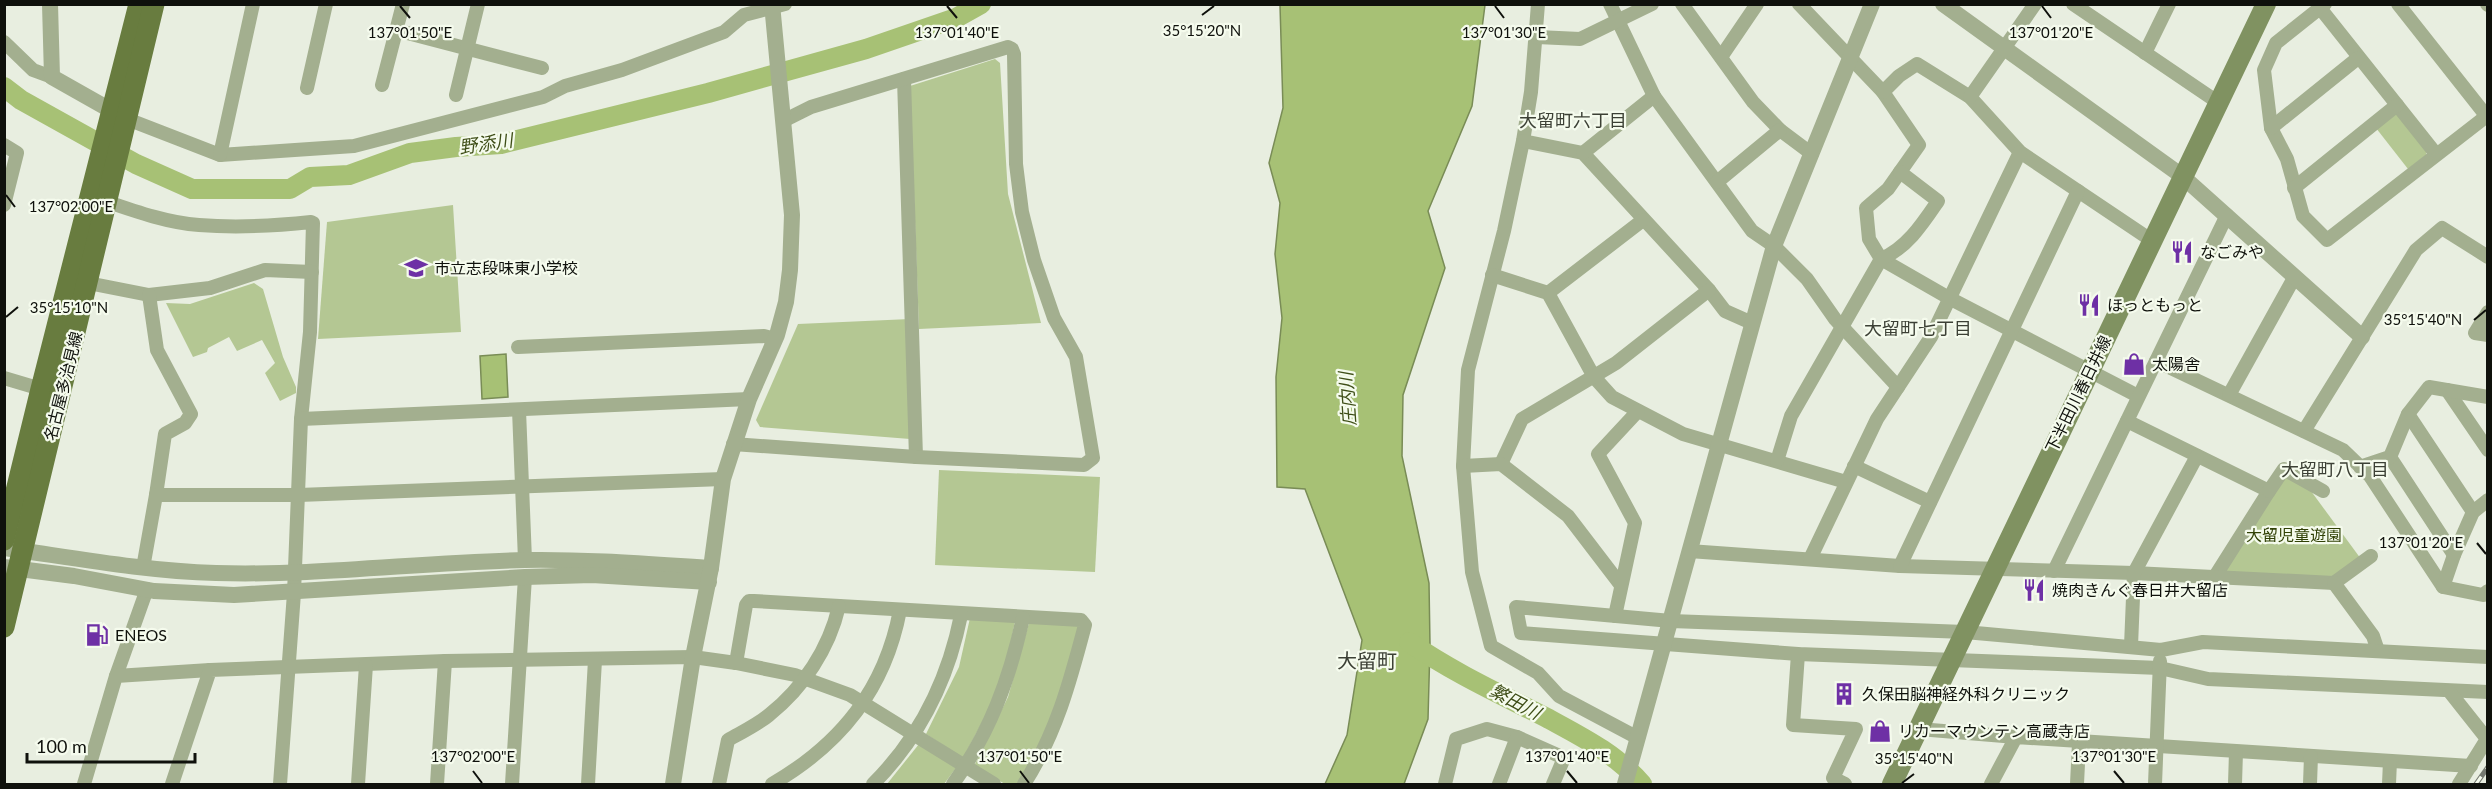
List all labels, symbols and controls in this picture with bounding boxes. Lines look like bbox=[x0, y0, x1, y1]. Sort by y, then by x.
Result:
text: 35°15'20"N bbox=[1163, 21, 1241, 39]
text: 137°01'50"E bbox=[368, 23, 452, 41]
text: 137°01'40"E bbox=[915, 23, 999, 41]
text: 137°01'30"E bbox=[1462, 23, 1546, 41]
text: 137°01'20"E bbox=[2009, 23, 2093, 41]
district label: 大留町六丁目 bbox=[1519, 109, 1627, 131]
water label: 野添川 bbox=[458, 128, 516, 158]
text: 137°02'00"E bbox=[29, 197, 113, 215]
restaurant icon: なごみや bbox=[2169, 239, 2195, 265]
place label: なごみや bbox=[2200, 242, 2264, 261]
school or university icon: 市立志段味東小学校 bbox=[403, 255, 429, 281]
place label: 市立志段味東小学校 bbox=[434, 258, 578, 277]
restaurant icon: ほっともっと bbox=[2076, 292, 2102, 318]
place label: ほっともっと bbox=[2107, 295, 2203, 314]
text: 35°15'10"N bbox=[30, 298, 108, 316]
text: 35°15'40"N bbox=[2384, 310, 2462, 328]
district label: 大留町七丁目 bbox=[1864, 317, 1972, 339]
street label: 名古屋多治見線 bbox=[40, 329, 85, 443]
street label: 下半田川春日井線 bbox=[2041, 332, 2114, 455]
shop icon: 太陽舎 bbox=[2121, 351, 2147, 377]
place label: 太陽舎 bbox=[2152, 354, 2200, 373]
water label: 庄内川 bbox=[1334, 369, 1360, 427]
district label: 大留町八丁目 bbox=[2281, 458, 2389, 480]
park label: 大留児童遊園 bbox=[2246, 525, 2342, 544]
text: 137°01'20"E bbox=[2379, 533, 2463, 551]
restaurant icon: 焼肉きんぐ春日井大留店 bbox=[2021, 577, 2047, 603]
place label: 焼肉きんぐ春日井大留店 bbox=[2052, 580, 2228, 599]
fuel station icon: ENEOS bbox=[84, 622, 110, 648]
place label: ENEOS bbox=[115, 625, 167, 644]
district label: 大留町 bbox=[1337, 648, 1397, 672]
water label: 繁田川 bbox=[1486, 679, 1546, 724]
building icon: 久保田脳神経外科クリニック bbox=[1831, 681, 1857, 707]
place label: 久保田脳神経外科クリニック bbox=[1862, 684, 2070, 703]
shop icon: リカーマウンテン高蔵寺店 bbox=[1867, 718, 1893, 744]
place label: リカーマウンテン高蔵寺店 bbox=[1898, 721, 2090, 740]
scale bar bbox=[27, 726, 195, 764]
text: 100 m bbox=[36, 735, 87, 757]
text: 137°02'00"E bbox=[431, 747, 515, 765]
text: 137°01'50"E bbox=[978, 747, 1062, 765]
text: 137°01'40"E bbox=[1525, 747, 1609, 765]
text: 137°01'30"E bbox=[2072, 747, 2156, 765]
text: 35°15'40"N bbox=[1875, 749, 1953, 767]

